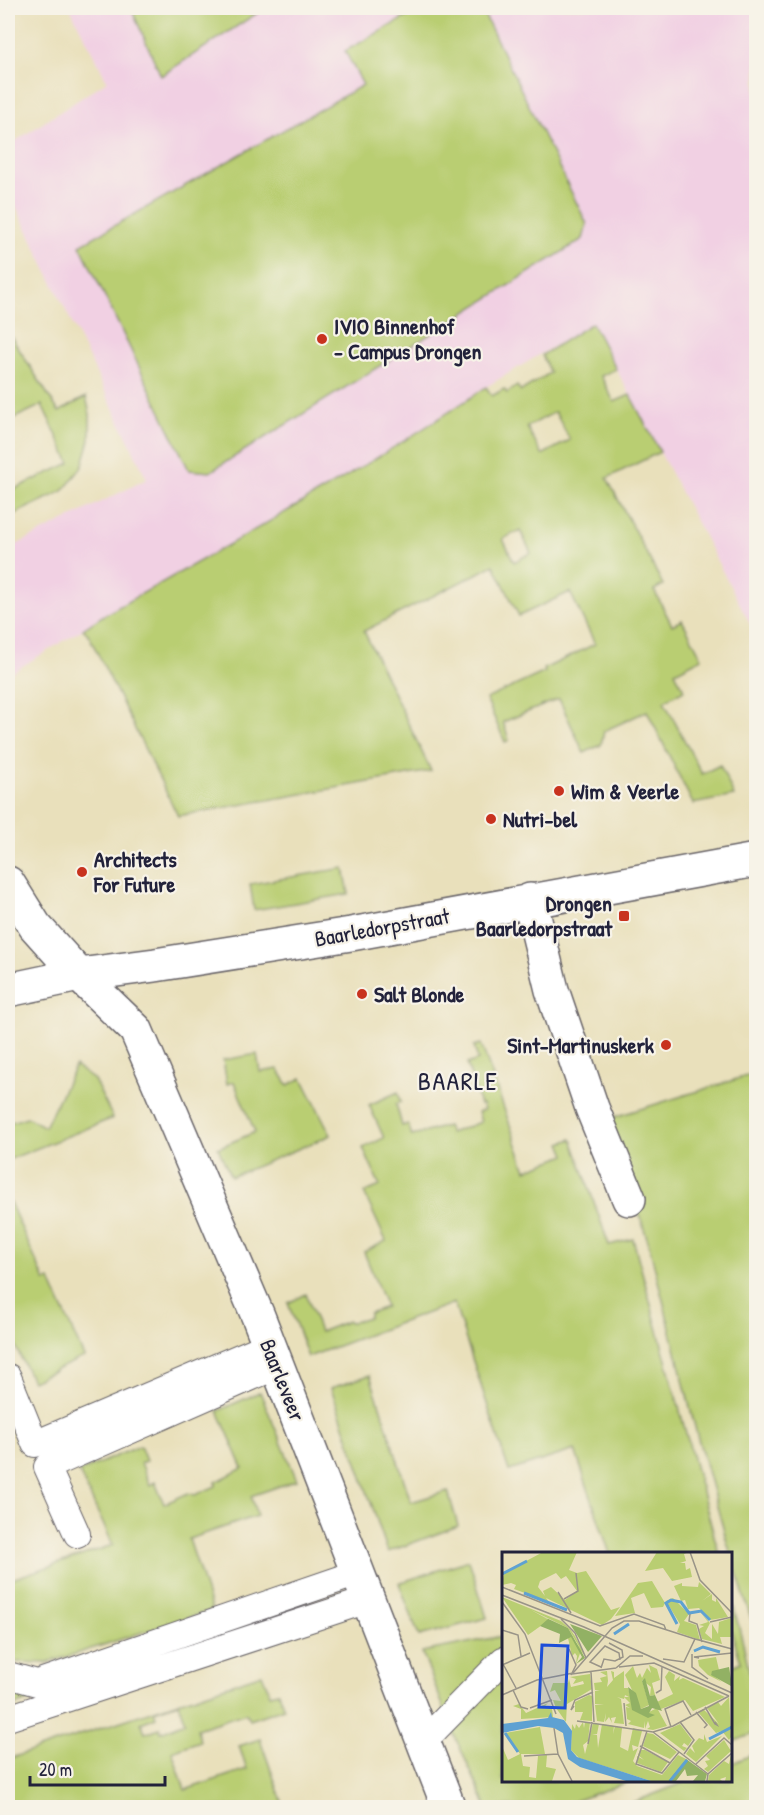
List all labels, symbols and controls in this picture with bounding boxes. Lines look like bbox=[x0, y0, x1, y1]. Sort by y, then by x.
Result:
place label: IVIO Binnenhof - Campus Drongen bbox=[334, 311, 482, 367]
marker: IVIO Binnenhof - Campus Drongen bbox=[315, 332, 329, 346]
place label: Wim & Veerle bbox=[571, 776, 679, 806]
marker: Wim & Veerle bbox=[552, 784, 566, 798]
place label: Nutri-bel bbox=[503, 804, 578, 834]
marker: Nutri-bel bbox=[484, 812, 498, 826]
place label: Architects For Future bbox=[93, 844, 177, 899]
marker: Architects For Future bbox=[75, 865, 89, 879]
place label: Drongen Baarledorpstraat bbox=[476, 888, 613, 944]
street label: Baarledorpstraat bbox=[312, 900, 452, 954]
marker: Drongen Baarledorpstraat bbox=[617, 909, 631, 923]
place label: Salt Blonde bbox=[374, 979, 465, 1009]
marker: Salt Blonde bbox=[355, 987, 369, 1001]
place label: Sint-Martinuskerk bbox=[507, 1030, 655, 1060]
marker: Sint-Martinuskerk bbox=[659, 1038, 673, 1052]
district label: BAARLE bbox=[418, 1063, 498, 1098]
street label: Baarleveer bbox=[253, 1334, 313, 1426]
inset map bbox=[502, 1552, 731, 1782]
scale bar bbox=[30, 1749, 165, 1787]
text: 20 m bbox=[39, 1757, 72, 1782]

